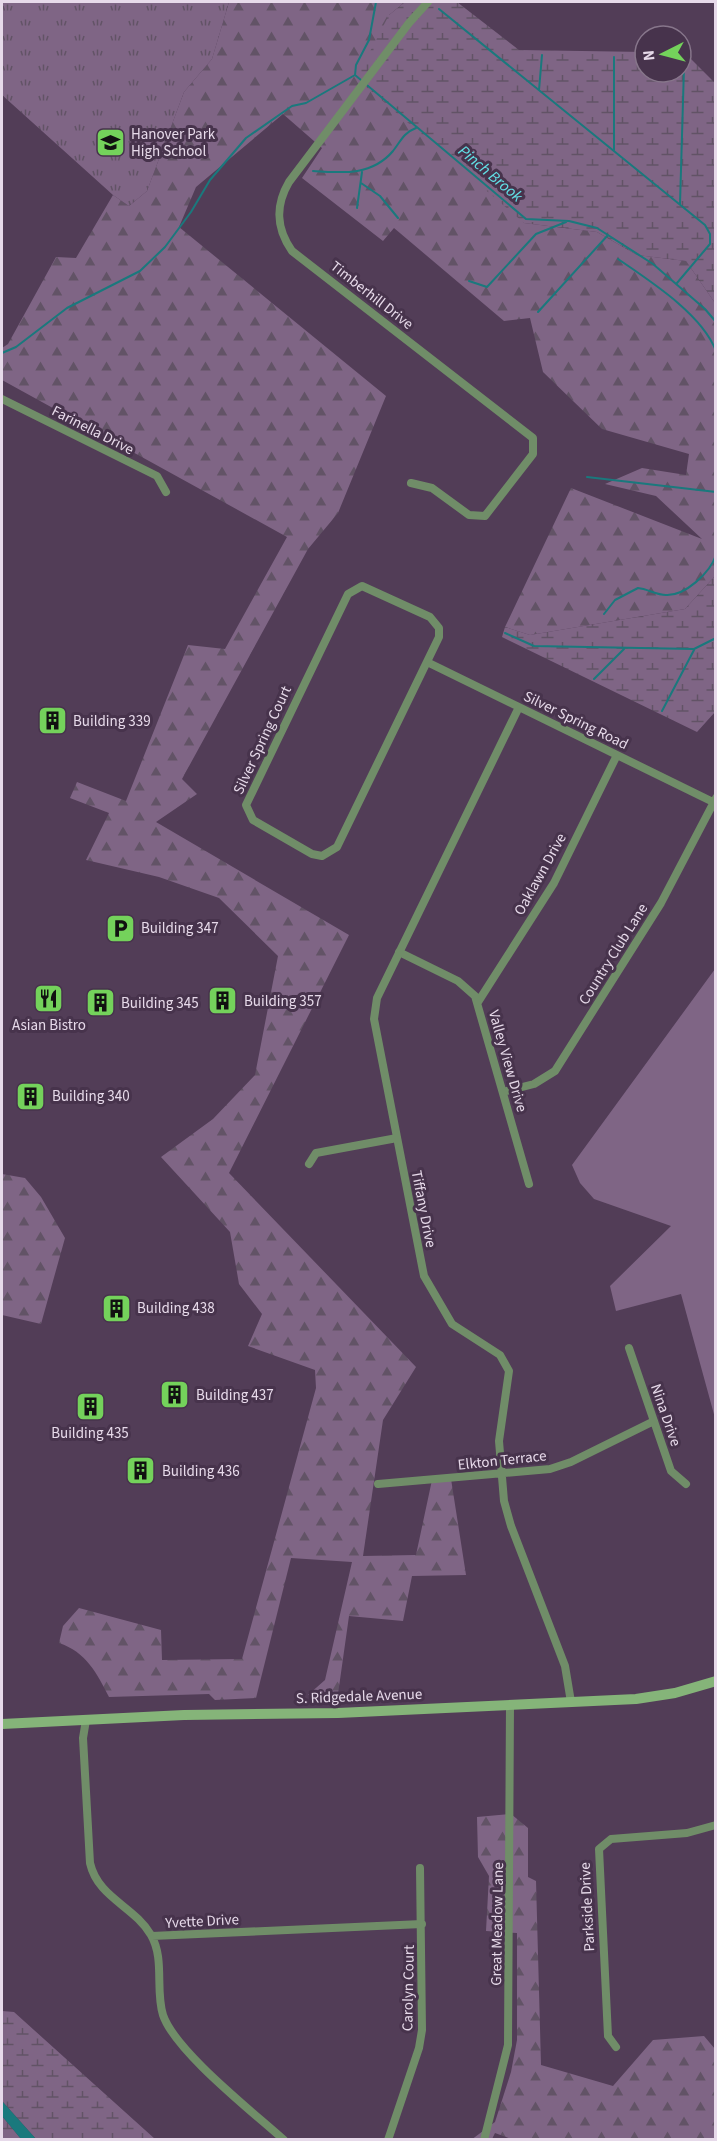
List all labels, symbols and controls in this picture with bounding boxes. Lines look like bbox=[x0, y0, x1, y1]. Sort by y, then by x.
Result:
north arrow bbox=[633, 24, 693, 84]
text: N bbox=[638, 49, 661, 62]
place label: Hanover Park High School bbox=[131, 124, 216, 162]
school or university icon: Hanover Park High School bbox=[94, 127, 126, 159]
water label: Pinch Brook bbox=[453, 140, 528, 208]
street label: Timberhill Drive bbox=[326, 256, 418, 334]
street label: Farinella Drive bbox=[48, 401, 138, 460]
street label: Silver Spring Court bbox=[228, 683, 297, 798]
street label: Silver Spring Road bbox=[520, 686, 632, 755]
building icon: Building 339 bbox=[36, 705, 68, 737]
place label: Building 339 bbox=[73, 711, 151, 732]
street label: Oaklawn Drive bbox=[509, 829, 572, 919]
street label: Country Club Lane bbox=[574, 899, 653, 1009]
parking icon: Building 347 bbox=[104, 912, 136, 944]
place label: Building 347 bbox=[141, 918, 219, 939]
restaurant icon: Asian Bistro bbox=[33, 982, 65, 1014]
building icon: Building 357 bbox=[207, 985, 239, 1017]
building icon: Building 345 bbox=[84, 987, 116, 1019]
place label: Building 357 bbox=[244, 991, 322, 1012]
place label: Building 345 bbox=[121, 993, 199, 1014]
street label: Valley View Drive bbox=[483, 1008, 532, 1115]
place label: Asian Bistro bbox=[12, 1015, 86, 1036]
building icon: Building 340 bbox=[15, 1080, 47, 1112]
place label: Building 340 bbox=[52, 1086, 130, 1107]
street label: Tiffany Drive bbox=[406, 1169, 441, 1250]
building icon: Building 438 bbox=[100, 1292, 132, 1324]
place label: Building 438 bbox=[137, 1298, 215, 1319]
building icon: Building 437 bbox=[159, 1379, 191, 1411]
street label: Nina Drive bbox=[645, 1381, 686, 1449]
place label: Building 437 bbox=[196, 1385, 274, 1406]
building icon: Building 435 bbox=[74, 1390, 106, 1422]
place label: Building 435 bbox=[51, 1423, 129, 1444]
street label: Elkton Terrace bbox=[457, 1445, 547, 1476]
building icon: Building 436 bbox=[125, 1455, 157, 1487]
place label: Building 436 bbox=[162, 1461, 240, 1482]
street label: S. Ridgedale Avenue bbox=[295, 1684, 423, 1709]
street label: Great Meadow Lane bbox=[486, 1862, 509, 1986]
street label: Parkside Drive bbox=[575, 1862, 600, 1952]
street label: Yvette Drive bbox=[164, 1909, 239, 1934]
street label: Carolyn Court bbox=[397, 1945, 420, 2031]

